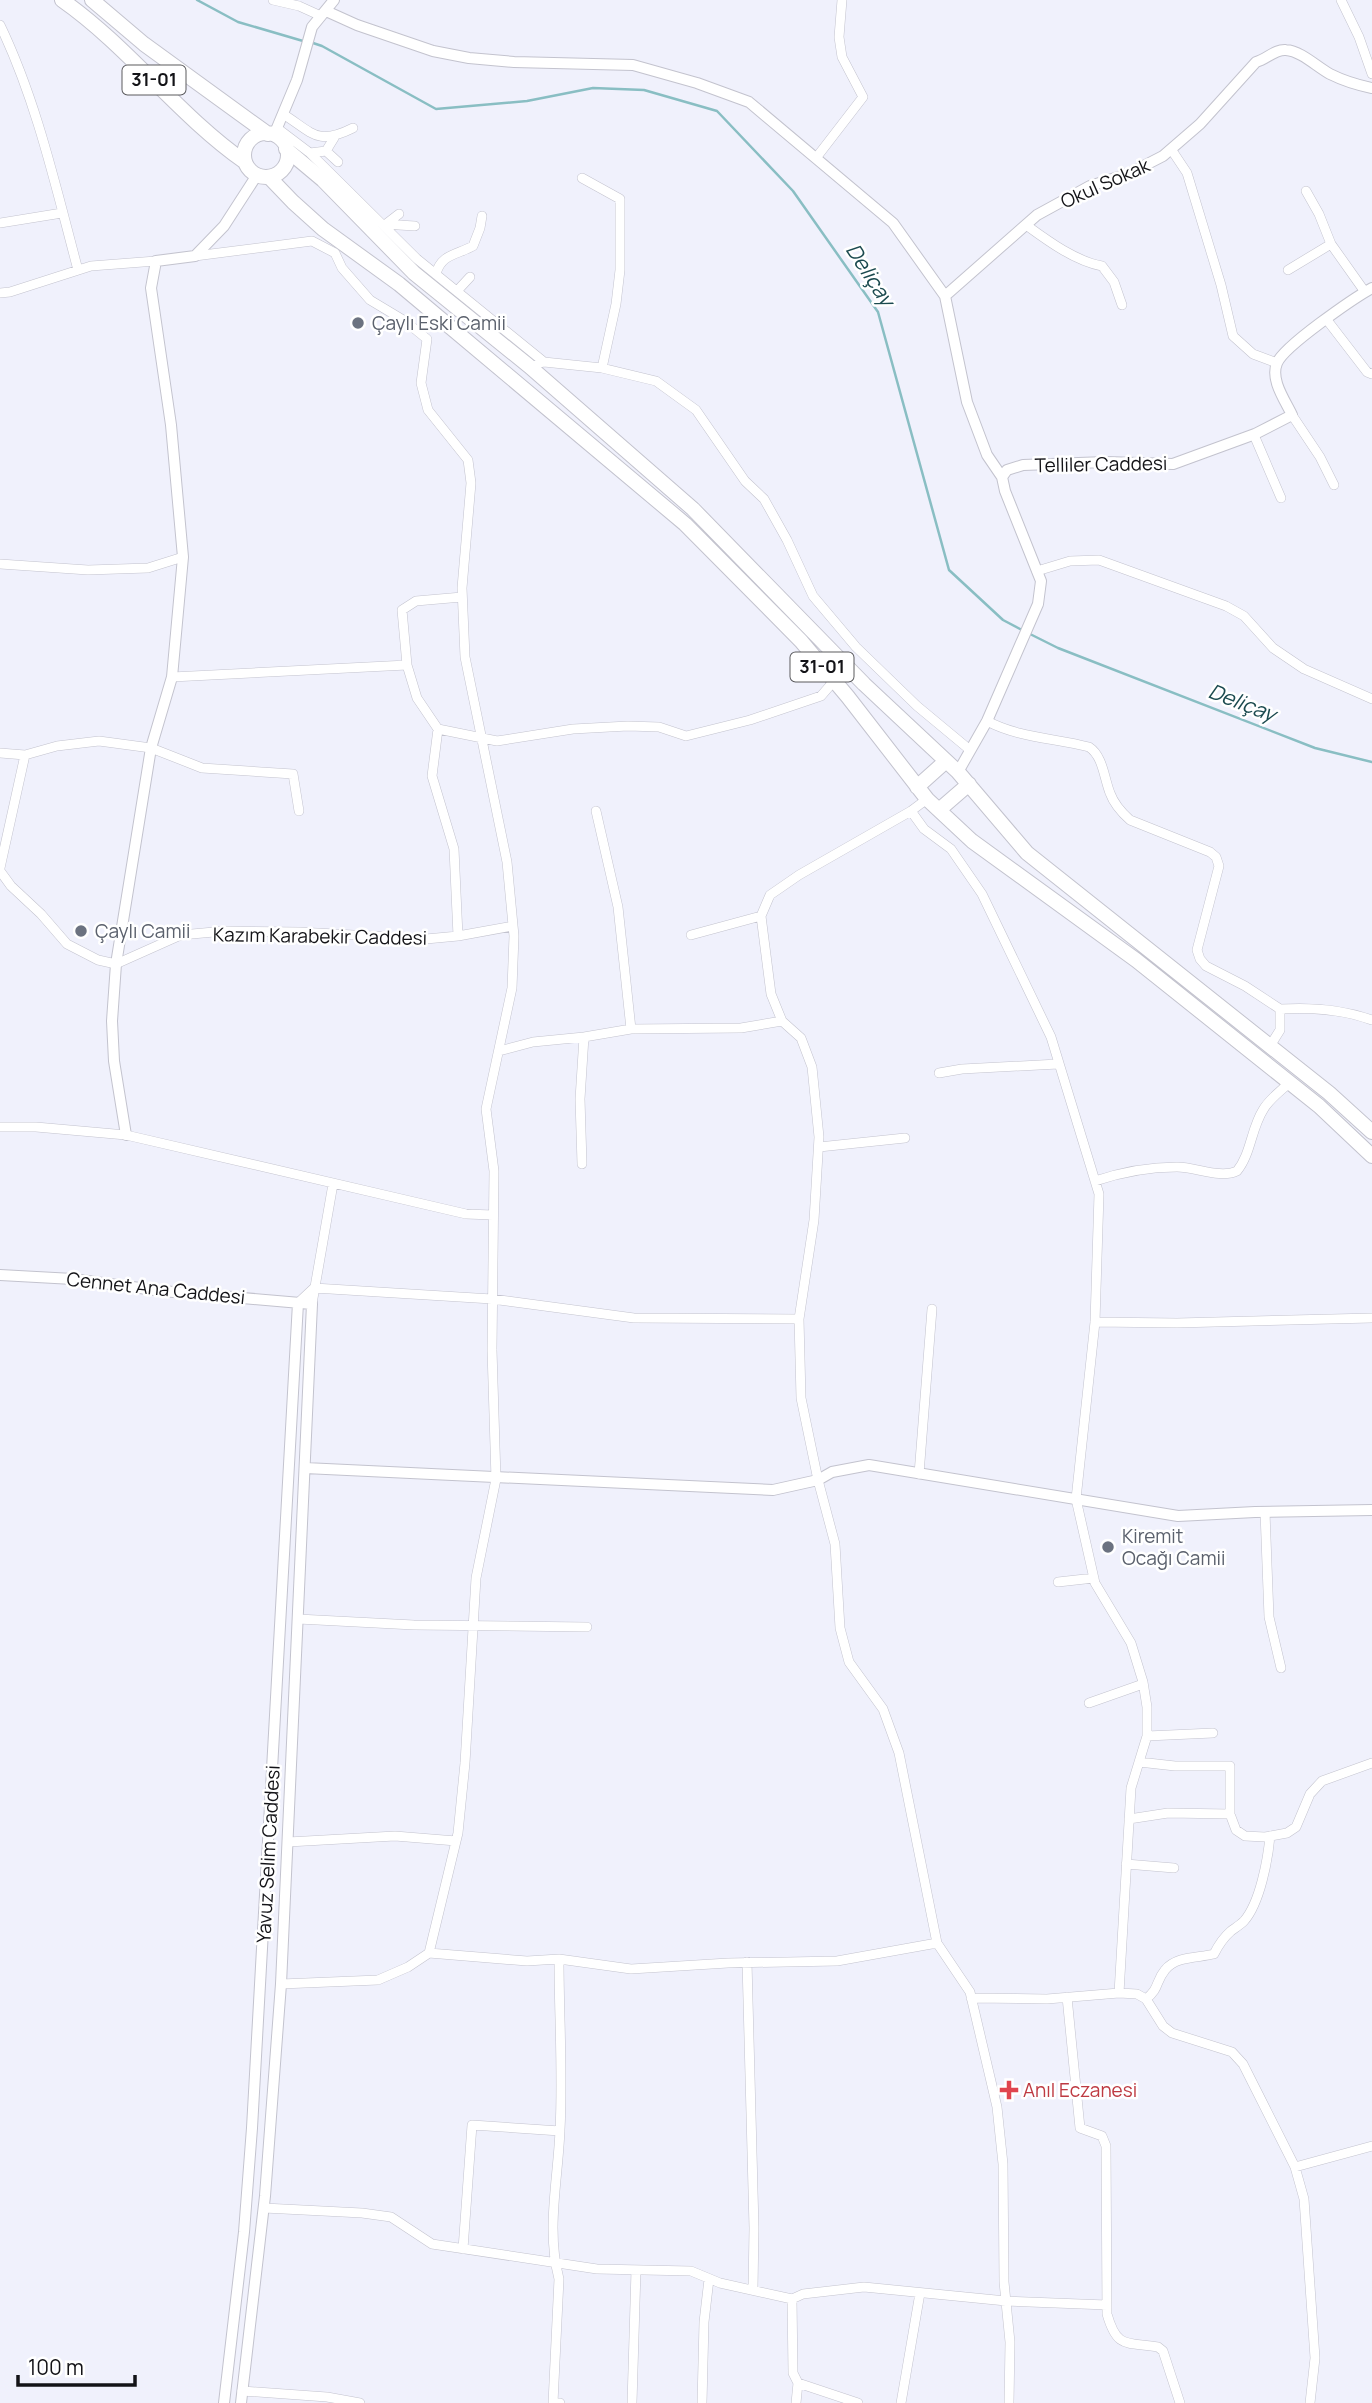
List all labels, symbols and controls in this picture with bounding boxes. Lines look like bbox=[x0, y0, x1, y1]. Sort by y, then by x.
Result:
road number: 31-01 bbox=[122, 66, 186, 94]
street label: Okul Sokak bbox=[1056, 152, 1154, 214]
water label: Deliçay bbox=[840, 238, 903, 314]
place label: Çaylı Eski Camii bbox=[372, 310, 506, 336]
marker: Çaylı Eski Camii bbox=[350, 315, 366, 331]
street label: Telliler Caddesi bbox=[1034, 450, 1168, 478]
road number: 31-01 bbox=[790, 652, 854, 682]
water label: Deliçay bbox=[1205, 676, 1283, 729]
place label: Çaylı Camii bbox=[95, 918, 190, 944]
street label: Kazım Karabekir Caddesi bbox=[213, 921, 427, 951]
marker: Çaylı Camii bbox=[73, 923, 89, 939]
street label: Cennet Ana Caddesi bbox=[65, 1266, 247, 1310]
place label: Kiremit Ocağı Camii bbox=[1122, 1523, 1225, 1571]
marker: Kiremit Ocağı Camii bbox=[1100, 1539, 1116, 1555]
street label: Yavuz Selim Caddesi bbox=[250, 1765, 286, 1943]
place label: Anıl Eczanesi bbox=[1023, 2077, 1137, 2103]
marker: Anıl Eczanesi bbox=[1001, 2082, 1017, 2098]
scale bar bbox=[18, 2344, 135, 2388]
text: 100 m bbox=[28, 2353, 84, 2381]

